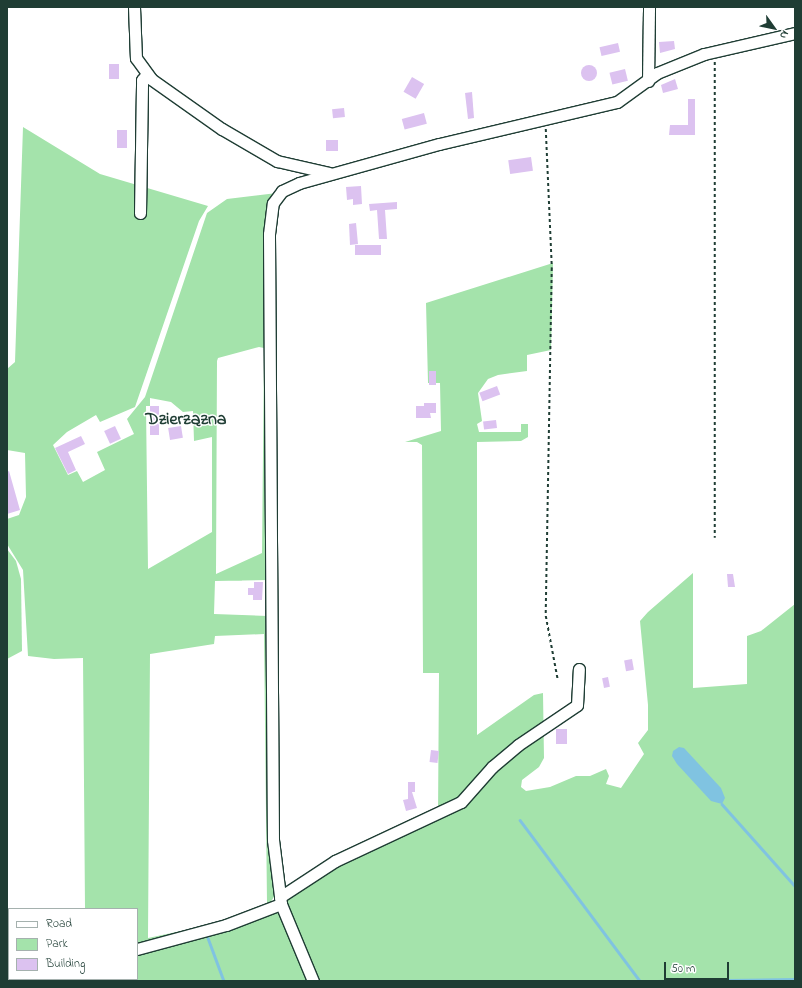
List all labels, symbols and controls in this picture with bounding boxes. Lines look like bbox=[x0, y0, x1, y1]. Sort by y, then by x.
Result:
north arrow bbox=[754, 8, 794, 48]
text: N bbox=[775, 27, 793, 42]
district label: Dzierzązna bbox=[145, 409, 227, 431]
legend bbox=[8, 908, 138, 980]
text: Road bbox=[46, 915, 72, 933]
text: Park bbox=[46, 935, 68, 953]
scale bar bbox=[666, 954, 731, 980]
text: Building bbox=[46, 955, 85, 973]
text: 50 m bbox=[671, 960, 695, 978]

